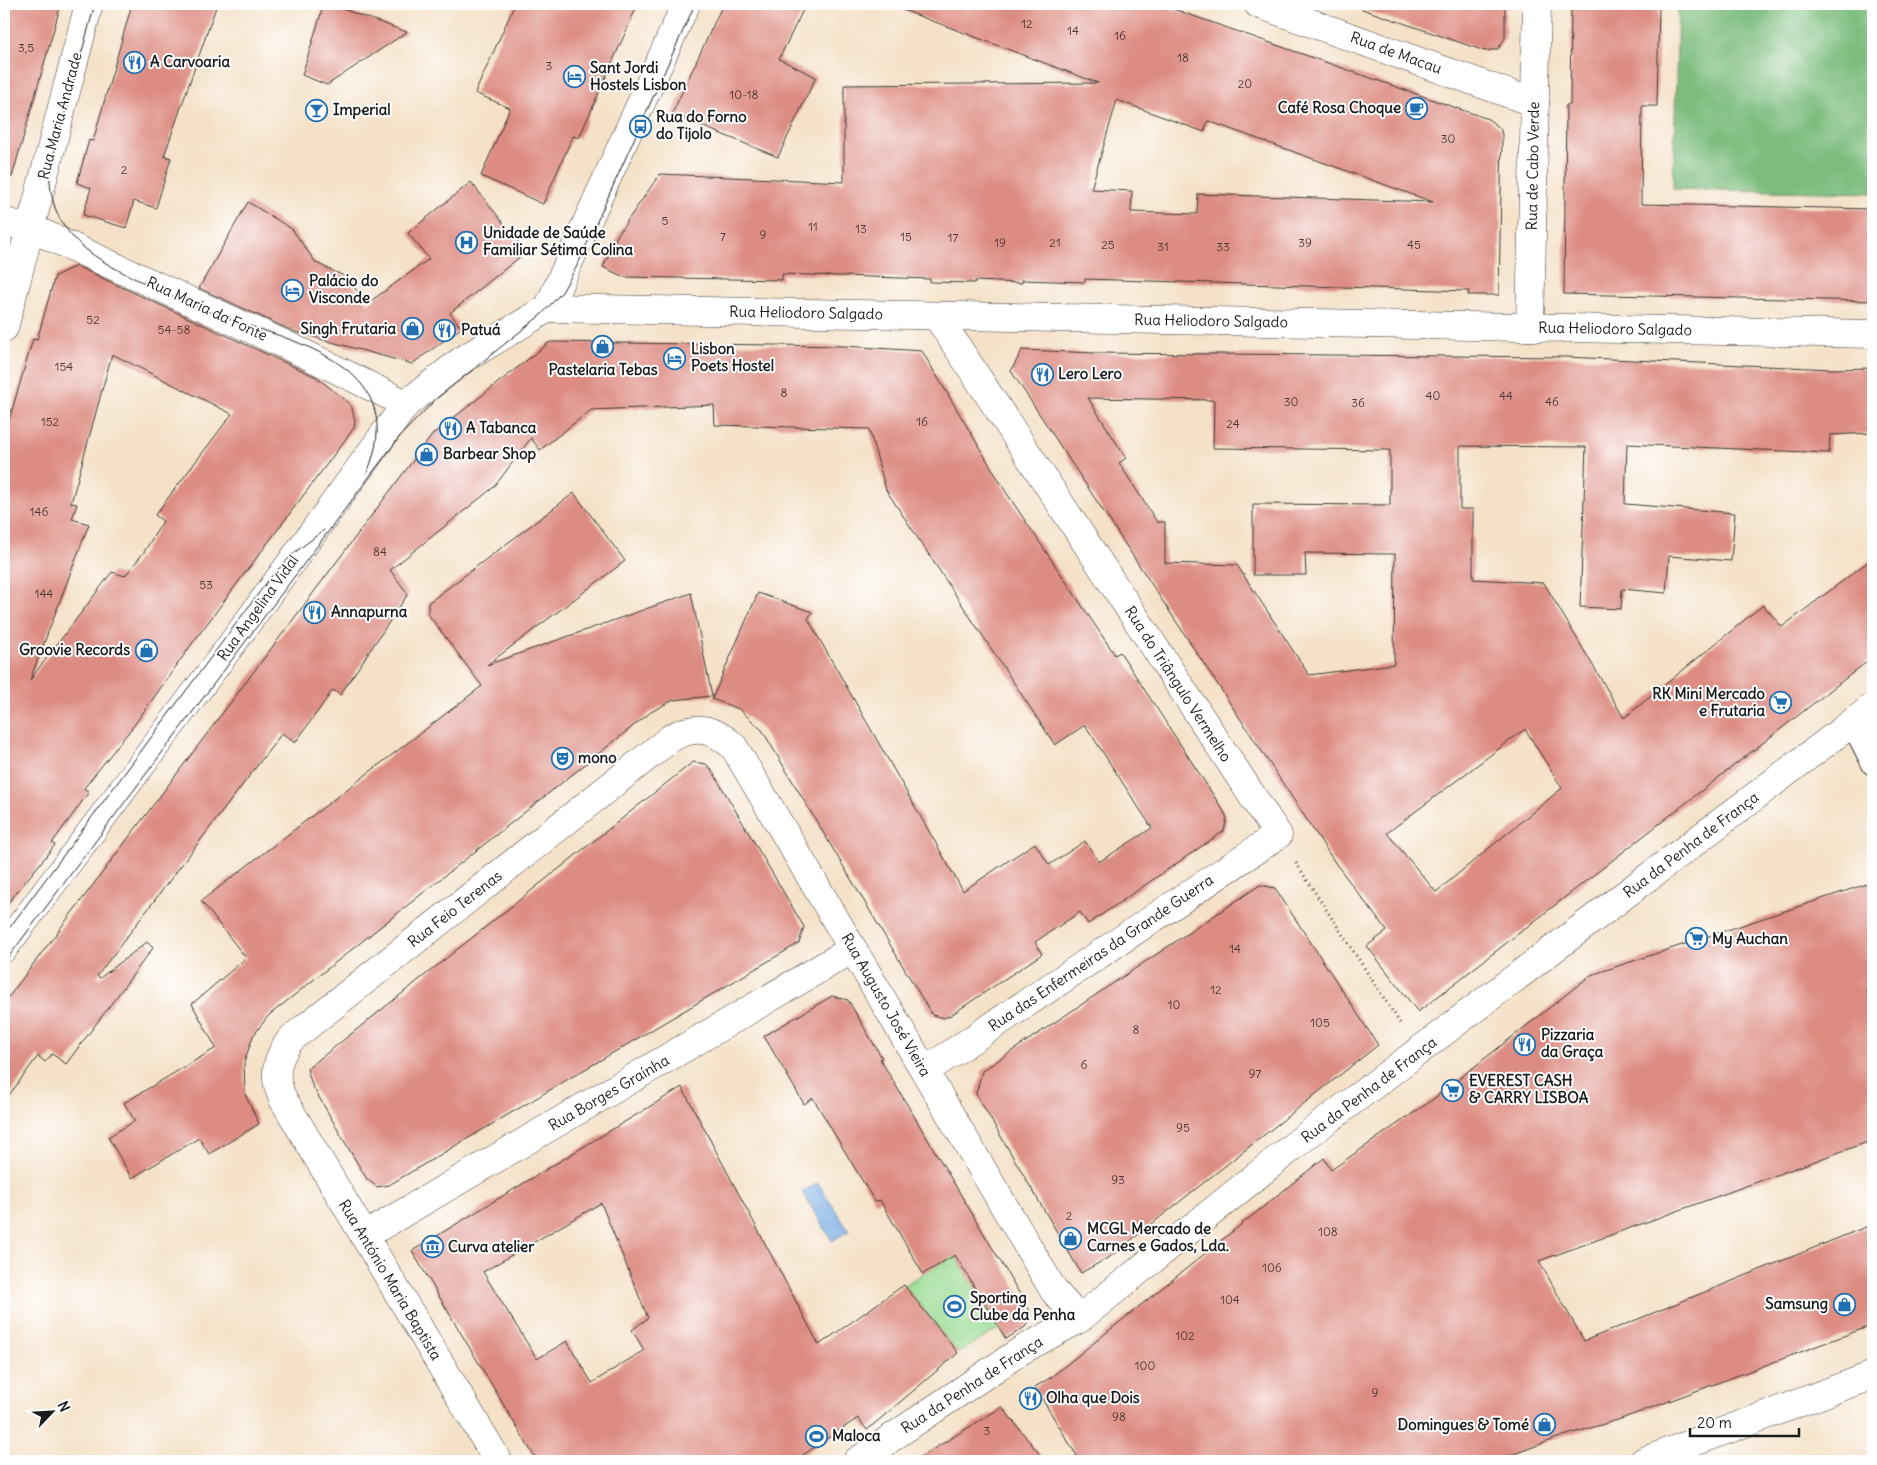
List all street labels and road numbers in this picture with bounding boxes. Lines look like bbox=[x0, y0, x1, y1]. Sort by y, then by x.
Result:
street label: Rua de Macau bbox=[1348, 27, 1445, 78]
street label: Rua Maria Andrade bbox=[33, 50, 86, 182]
street label: Rua de Cabo Verde bbox=[1522, 101, 1543, 231]
street label: Rua Maria da Fonte bbox=[144, 272, 271, 345]
street label: Rua Heliodoro Salgado bbox=[729, 302, 883, 323]
street label: Rua Heliodoro Salgado bbox=[1134, 310, 1288, 331]
street label: Rua Heliodoro Salgado bbox=[1538, 318, 1692, 339]
street label: Rua Angelina Vidal bbox=[213, 551, 302, 664]
street label: Rua do Triângulo Vermelho bbox=[1121, 602, 1236, 765]
street label: Rua da Penha de França bbox=[1619, 787, 1763, 902]
street label: Rua Feio Terenas bbox=[404, 866, 506, 951]
street label: Rua das Enfermeiras da Grande Guerra bbox=[985, 870, 1217, 1035]
street label: Rua Augusto José Vieira bbox=[837, 929, 936, 1080]
street label: Rua da Penha de França bbox=[1297, 1032, 1441, 1147]
street label: Rua Borges Graínha bbox=[545, 1050, 673, 1135]
street label: Rua António Maria Baptista bbox=[335, 1196, 446, 1364]
street label: Rua da Penha de França bbox=[897, 1332, 1046, 1437]

